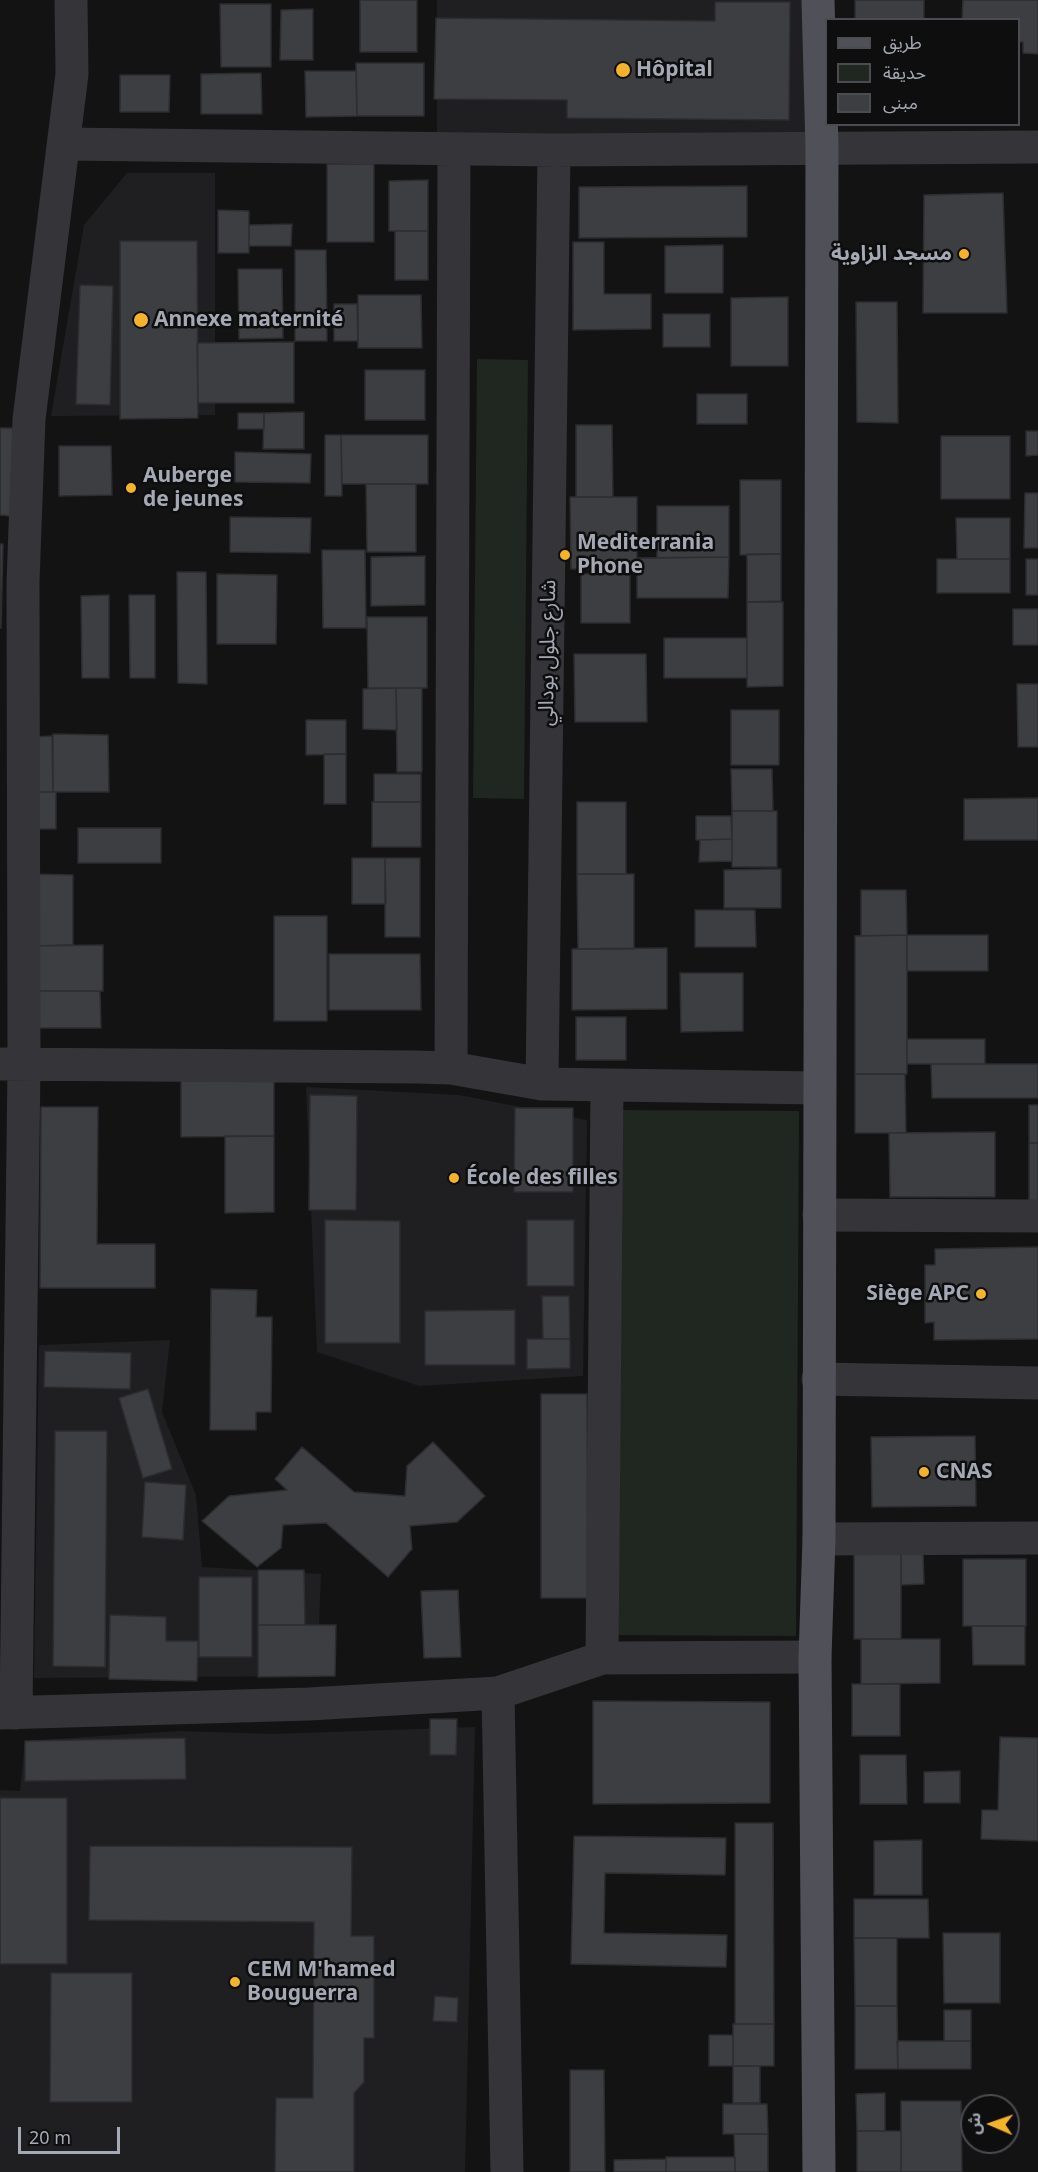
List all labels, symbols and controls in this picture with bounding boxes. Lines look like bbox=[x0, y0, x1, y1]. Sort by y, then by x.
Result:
legend bbox=[825, 18, 1020, 126]
text: طريق bbox=[883, 30, 922, 54]
place label: Hôpital bbox=[636, 57, 713, 83]
text: حديقة bbox=[883, 60, 926, 84]
marker: Hôpital bbox=[614, 61, 632, 79]
text: مبنى bbox=[883, 90, 918, 114]
place label: مسجد الزاوية bbox=[831, 241, 952, 267]
marker: مسجد الزاوية bbox=[957, 247, 971, 261]
place label: Annexe maternité bbox=[154, 307, 343, 333]
marker: Annexe maternité bbox=[132, 311, 150, 329]
place label: Auberge de jeunes bbox=[143, 463, 243, 513]
marker: Auberge de jeunes bbox=[124, 481, 138, 495]
place label: Mediterrania Phone bbox=[577, 530, 714, 580]
marker: Mediterrania Phone bbox=[558, 548, 572, 562]
street label: شارع جلول بودالي bbox=[534, 580, 562, 726]
place label: École des filles bbox=[466, 1165, 618, 1191]
marker: École des filles bbox=[447, 1171, 461, 1185]
place label: Siège APC bbox=[866, 1281, 969, 1307]
marker: Siège APC bbox=[974, 1287, 988, 1301]
place label: CNAS bbox=[936, 1459, 993, 1485]
marker: CNAS bbox=[917, 1465, 931, 1479]
place label: CEM M'hamed Bouguerra bbox=[247, 1957, 395, 2007]
marker: CEM M'hamed Bouguerra bbox=[228, 1975, 242, 1989]
north arrow bbox=[960, 2094, 1020, 2154]
text: ش bbox=[963, 2112, 985, 2135]
scale bar bbox=[21, 2115, 123, 2153]
text: 20 m bbox=[29, 2125, 71, 2149]

